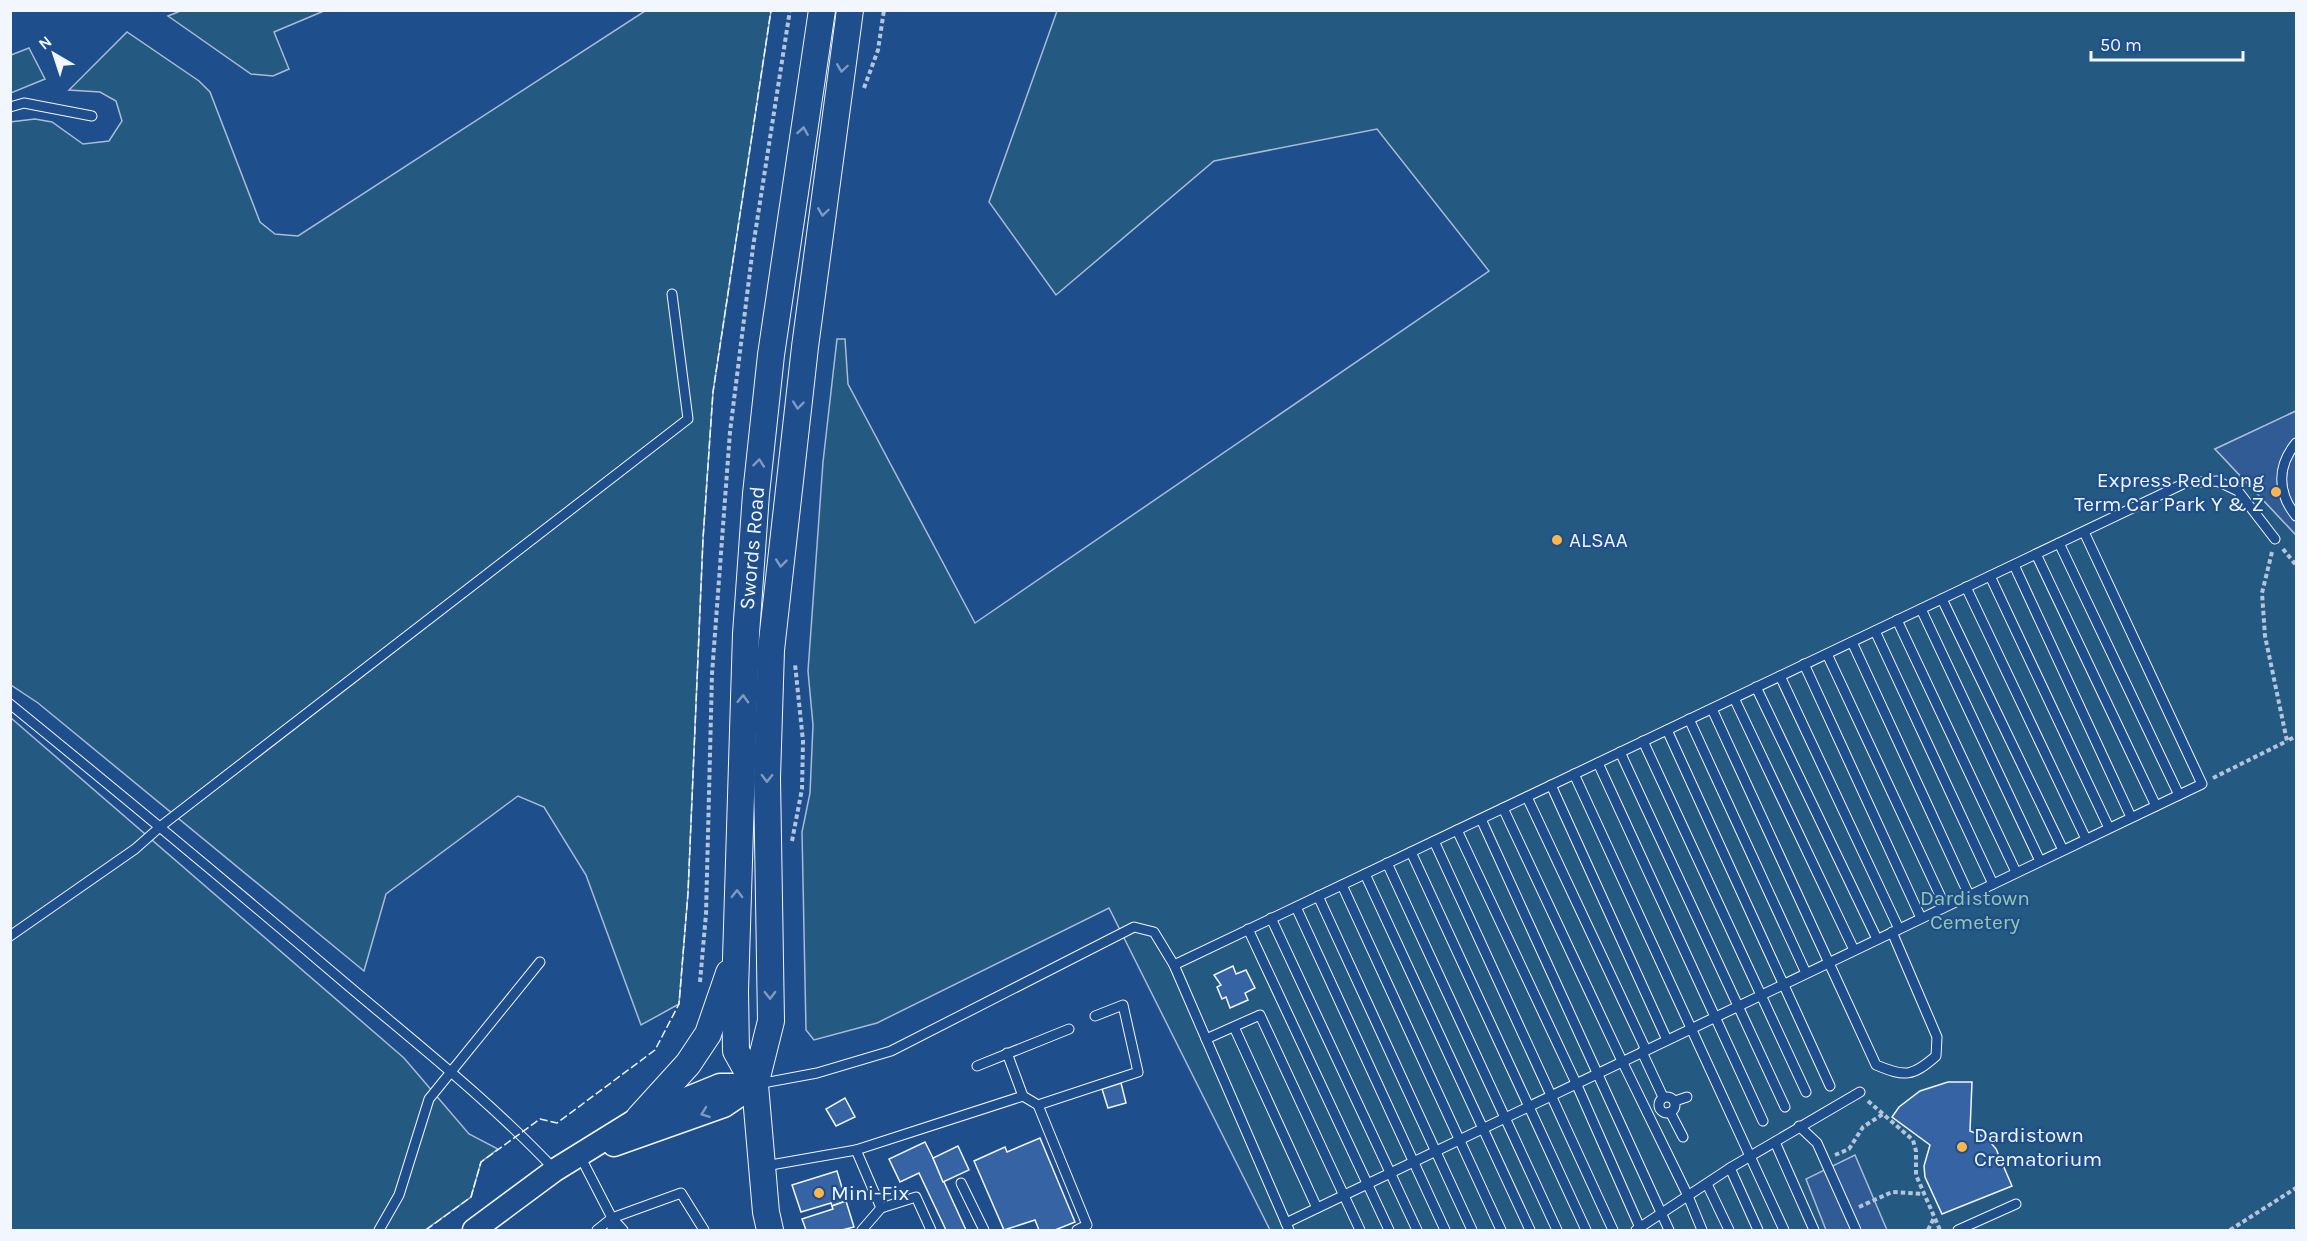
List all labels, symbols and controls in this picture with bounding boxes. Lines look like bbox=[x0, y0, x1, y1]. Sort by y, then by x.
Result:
north arrow bbox=[24, 24, 84, 84]
scale bar bbox=[2091, 24, 2242, 62]
text: N bbox=[34, 32, 55, 54]
text: 50 m bbox=[2100, 34, 2142, 56]
one-way arrow bbox=[837, 64, 849, 73]
one-way arrow bbox=[797, 126, 809, 135]
one-way arrow bbox=[817, 207, 829, 217]
one-way arrow bbox=[792, 401, 805, 410]
one-way arrow bbox=[753, 459, 765, 468]
place label: Express Red Long Term Car Park Y & Z bbox=[2074, 468, 2264, 516]
street label: Swords Road bbox=[735, 485, 769, 611]
marker: Express Red Long Term Car Park Y & Z bbox=[2269, 485, 2283, 499]
place label: ALSAA bbox=[1569, 528, 1628, 552]
marker: ALSAA bbox=[1550, 533, 1564, 547]
one-way arrow bbox=[775, 558, 788, 567]
one-way arrow bbox=[737, 695, 749, 704]
one-way arrow bbox=[761, 773, 773, 782]
park label: Dardistown Cemetery bbox=[1920, 886, 2030, 934]
one-way arrow bbox=[731, 890, 744, 899]
one-way arrow bbox=[764, 991, 776, 1000]
one-way arrow bbox=[700, 1106, 711, 1118]
place label: Dardistown Crematorium bbox=[1974, 1123, 2102, 1171]
marker: Dardistown Crematorium bbox=[1955, 1140, 1969, 1154]
place label: Mini-Fix bbox=[831, 1181, 910, 1205]
marker: Mini-Fix bbox=[812, 1186, 826, 1200]

